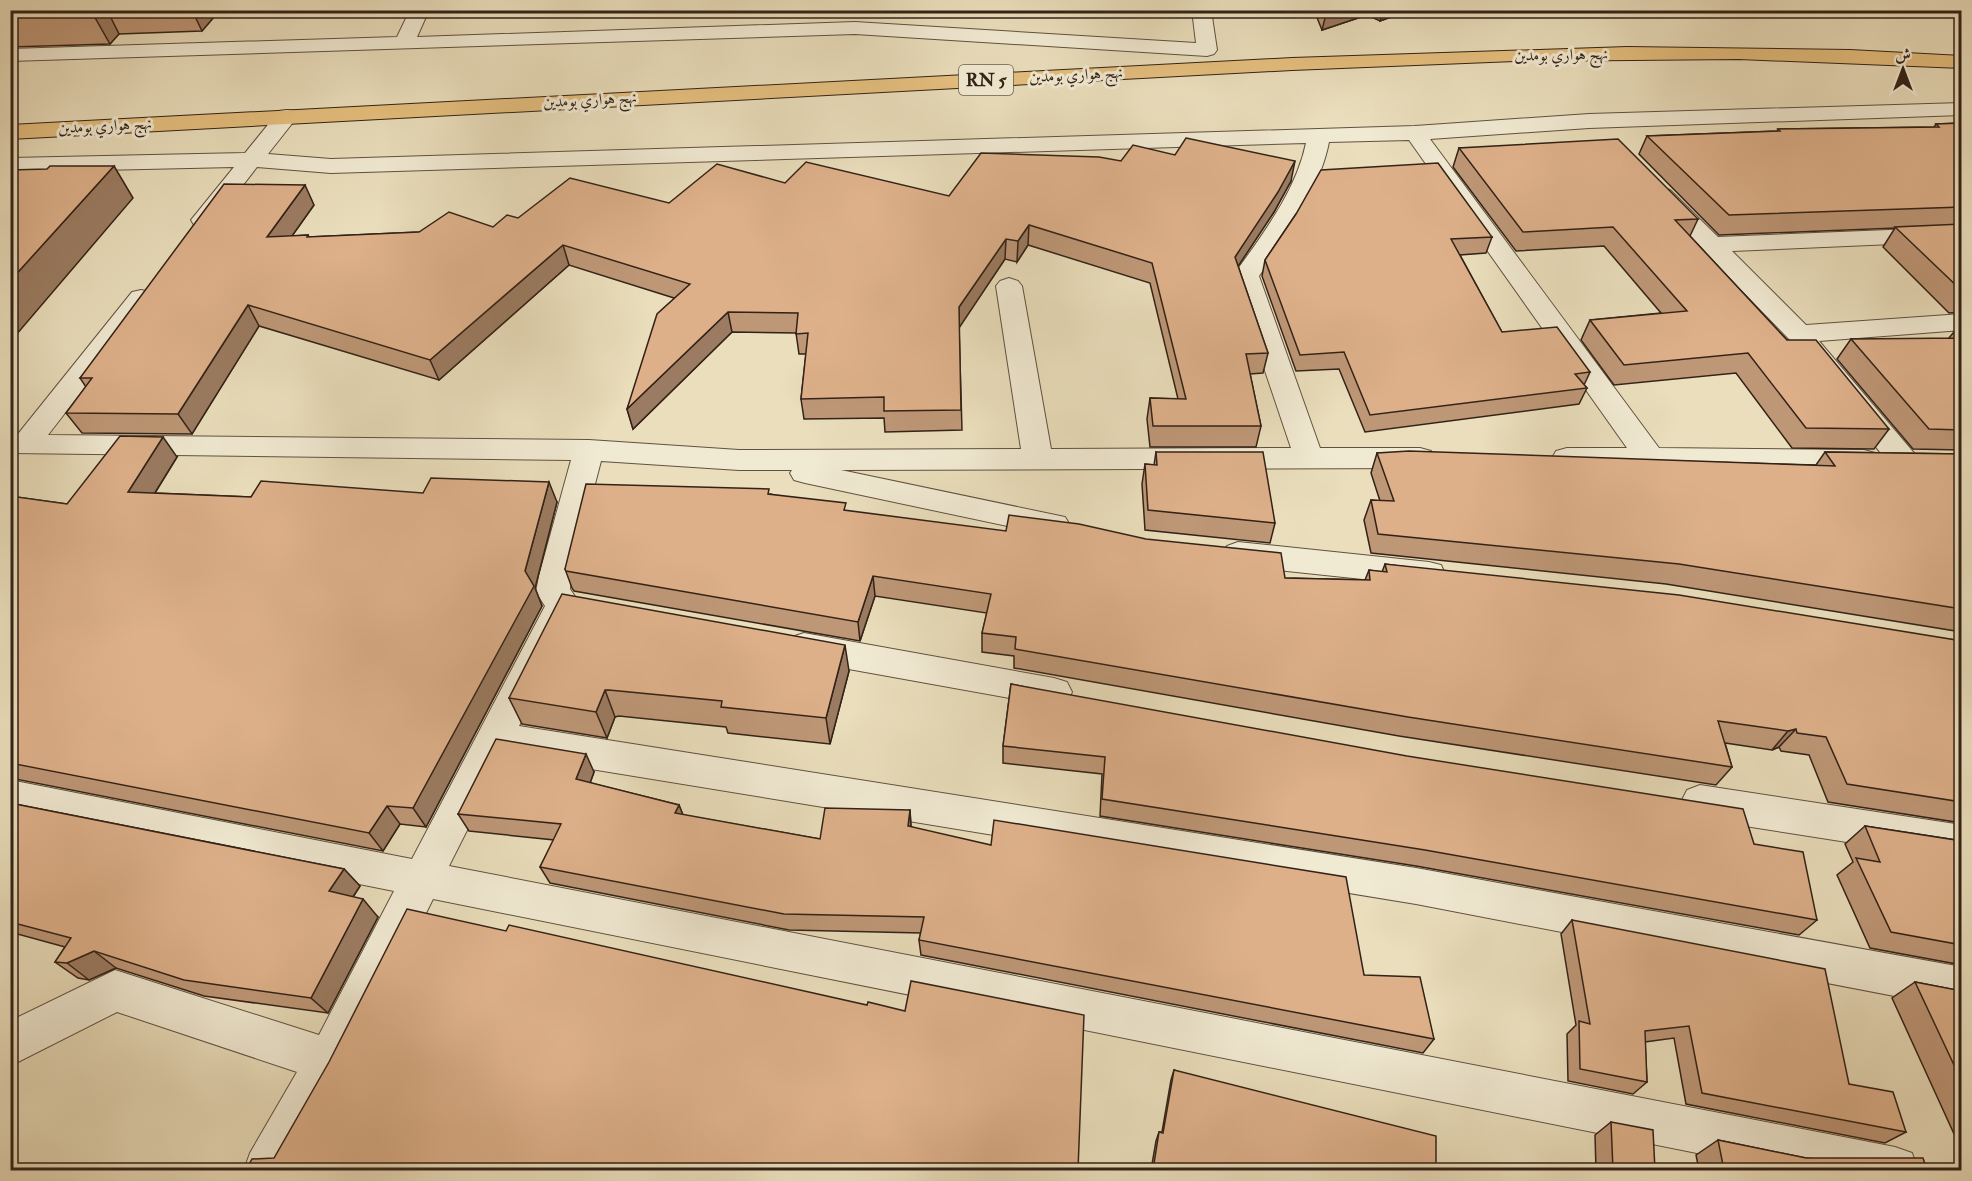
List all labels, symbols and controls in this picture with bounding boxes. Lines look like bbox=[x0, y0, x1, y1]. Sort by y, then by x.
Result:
north arrow bbox=[1873, 39, 1933, 99]
street label: نهج هواري بومدين bbox=[1514, 44, 1608, 70]
text: ش bbox=[1895, 45, 1911, 65]
street label: نهج هواري بومدين bbox=[1029, 63, 1124, 91]
road number: RN 5 bbox=[959, 65, 1013, 95]
street label: نهج هواري بومدين bbox=[543, 88, 638, 116]
street label: نهج هواري بومدين bbox=[58, 114, 153, 142]

